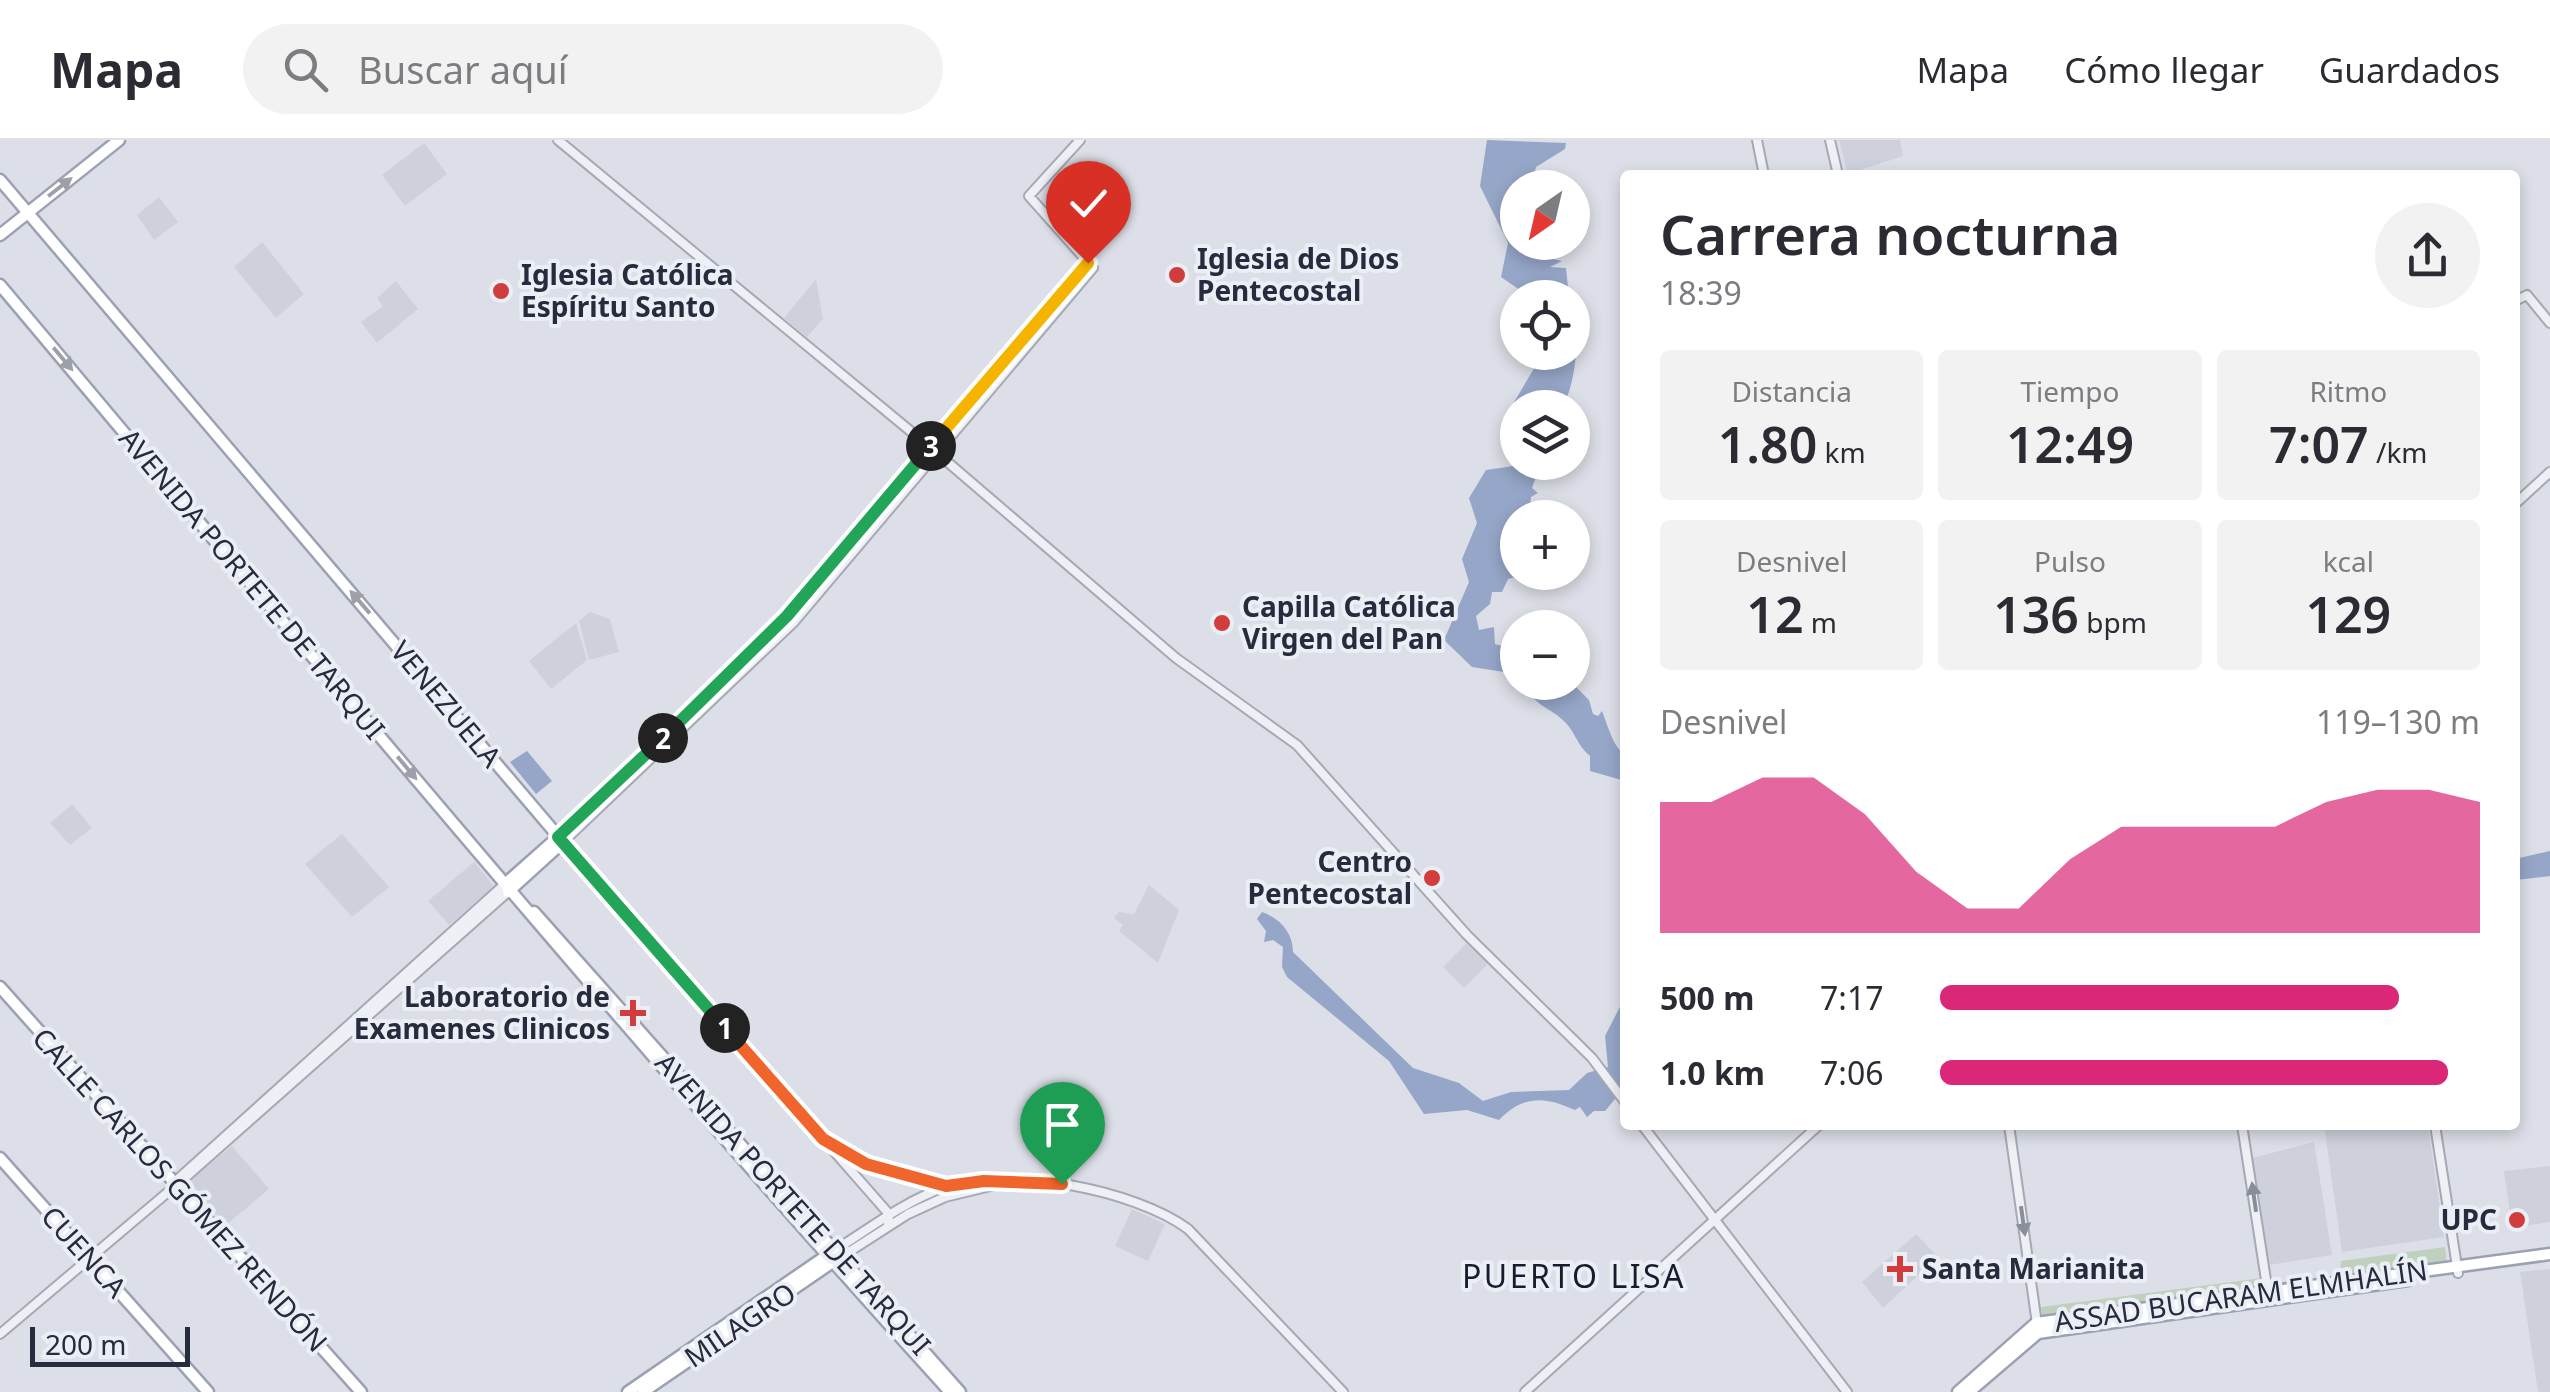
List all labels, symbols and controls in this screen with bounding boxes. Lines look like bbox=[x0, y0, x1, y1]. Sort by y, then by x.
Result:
search box bbox=[243, 24, 943, 114]
text: Mapa bbox=[50, 37, 183, 102]
icon: search bbox=[278, 42, 333, 97]
text: Buscar aquí bbox=[358, 43, 568, 95]
text: Mapa bbox=[1917, 46, 2009, 93]
text: Cómo llegar bbox=[2064, 46, 2264, 93]
text: Guardados bbox=[2319, 46, 2500, 93]
pin bbox=[1046, 161, 1131, 264]
north arrow bbox=[1500, 170, 1590, 260]
map controls bbox=[1500, 170, 1590, 700]
icon: check bbox=[1061, 176, 1116, 231]
one-way arrow bbox=[46, 177, 72, 198]
text: Carrera nocturna bbox=[1660, 196, 2121, 271]
button: share bbox=[2375, 203, 2480, 308]
place label: Iglesia de Dios Pentecostal bbox=[1197, 239, 1399, 309]
place label: Iglesia Católica Espíritu Santo bbox=[521, 255, 733, 325]
marker: Iglesia de Dios Pentecostal bbox=[1166, 264, 1188, 286]
text: 18:39 bbox=[1660, 271, 1742, 314]
marker: Iglesia Católica Espíritu Santo bbox=[490, 280, 512, 302]
button: locate bbox=[1500, 280, 1590, 370]
one-way arrow bbox=[52, 347, 73, 372]
text: Distancia bbox=[1731, 372, 1852, 410]
text: Tiempo bbox=[2021, 372, 2119, 410]
text: Ritmo bbox=[2309, 372, 2387, 410]
button: layers bbox=[1500, 390, 1590, 480]
text: 1.80 bbox=[1718, 410, 1817, 478]
text: 12:49 bbox=[2006, 410, 2134, 478]
text: 7:07 bbox=[2269, 410, 2369, 478]
street label: AVENIDA PORTETE DE TARQUI bbox=[111, 420, 394, 747]
pin: 3 bbox=[906, 421, 956, 471]
text: 3 bbox=[923, 427, 939, 465]
text: km bbox=[1817, 433, 1866, 471]
text: /km bbox=[2369, 433, 2428, 471]
button: + bbox=[1500, 500, 1590, 590]
text: Desnivel bbox=[1736, 542, 1847, 580]
text: Pulso bbox=[2034, 542, 2106, 580]
text: kcal bbox=[2323, 542, 2374, 580]
text: 12 bbox=[1746, 580, 1804, 648]
text: 136 bbox=[1993, 580, 2079, 648]
text: 129 bbox=[2305, 580, 2391, 648]
place label: Capilla Católica Virgen del Pan bbox=[1242, 587, 1456, 657]
one-way arrow bbox=[349, 590, 371, 615]
text: m bbox=[1804, 603, 1837, 641]
text: bpm bbox=[2079, 603, 2147, 641]
button: − bbox=[1500, 610, 1590, 700]
marker: Capilla Católica Virgen del Pan bbox=[1211, 612, 1233, 634]
street label: VENEZUELA bbox=[383, 632, 511, 775]
text: Desnivel bbox=[1660, 700, 1787, 743]
text: 119–130 m bbox=[2316, 700, 2480, 743]
pin: 2 bbox=[638, 713, 688, 763]
text: 2 bbox=[655, 719, 671, 757]
one-way arrow bbox=[396, 756, 418, 781]
place label: Centro Pentecostal bbox=[1248, 842, 1412, 912]
marker: Centro Pentecostal bbox=[1421, 867, 1443, 889]
text: 500 m bbox=[1660, 976, 1754, 1019]
text: 7:17 bbox=[1820, 976, 1884, 1019]
place label: Laboratorio de Examenes Clinicos bbox=[354, 977, 610, 1047]
marker: Laboratorio de Examenes Clinicos bbox=[620, 1000, 646, 1026]
pin: 1 bbox=[700, 1003, 750, 1053]
text: 1 bbox=[717, 1009, 733, 1047]
street label: CALLE CARLOS GÓMEZ RENDÓN bbox=[25, 1019, 337, 1360]
street label: AVENIDA PORTETE DE TARQUI bbox=[648, 1044, 940, 1363]
text: 1.0 km bbox=[1660, 1051, 1765, 1094]
text: 7:06 bbox=[1820, 1051, 1884, 1094]
pin bbox=[1020, 1082, 1105, 1185]
icon: arrive bbox=[1035, 1097, 1090, 1152]
one-way arrow bbox=[2245, 1180, 2261, 1212]
street label: CUENCA bbox=[34, 1198, 136, 1305]
place label: UPC bbox=[2440, 1200, 2497, 1238]
one-way arrow bbox=[2016, 1206, 2032, 1238]
marker: UPC bbox=[2506, 1209, 2528, 1231]
place label: Santa Marianita bbox=[1922, 1249, 2145, 1287]
street label: ASSAD BUCARAM ELMHALÍN bbox=[2052, 1250, 2430, 1340]
district label: PUERTO LISA bbox=[1462, 1254, 1686, 1297]
marker: Santa Marianita bbox=[1887, 1256, 1913, 1282]
street label: MILAGRO bbox=[676, 1273, 803, 1375]
scale bar bbox=[30, 1322, 190, 1366]
text: 200 m bbox=[45, 1325, 127, 1363]

